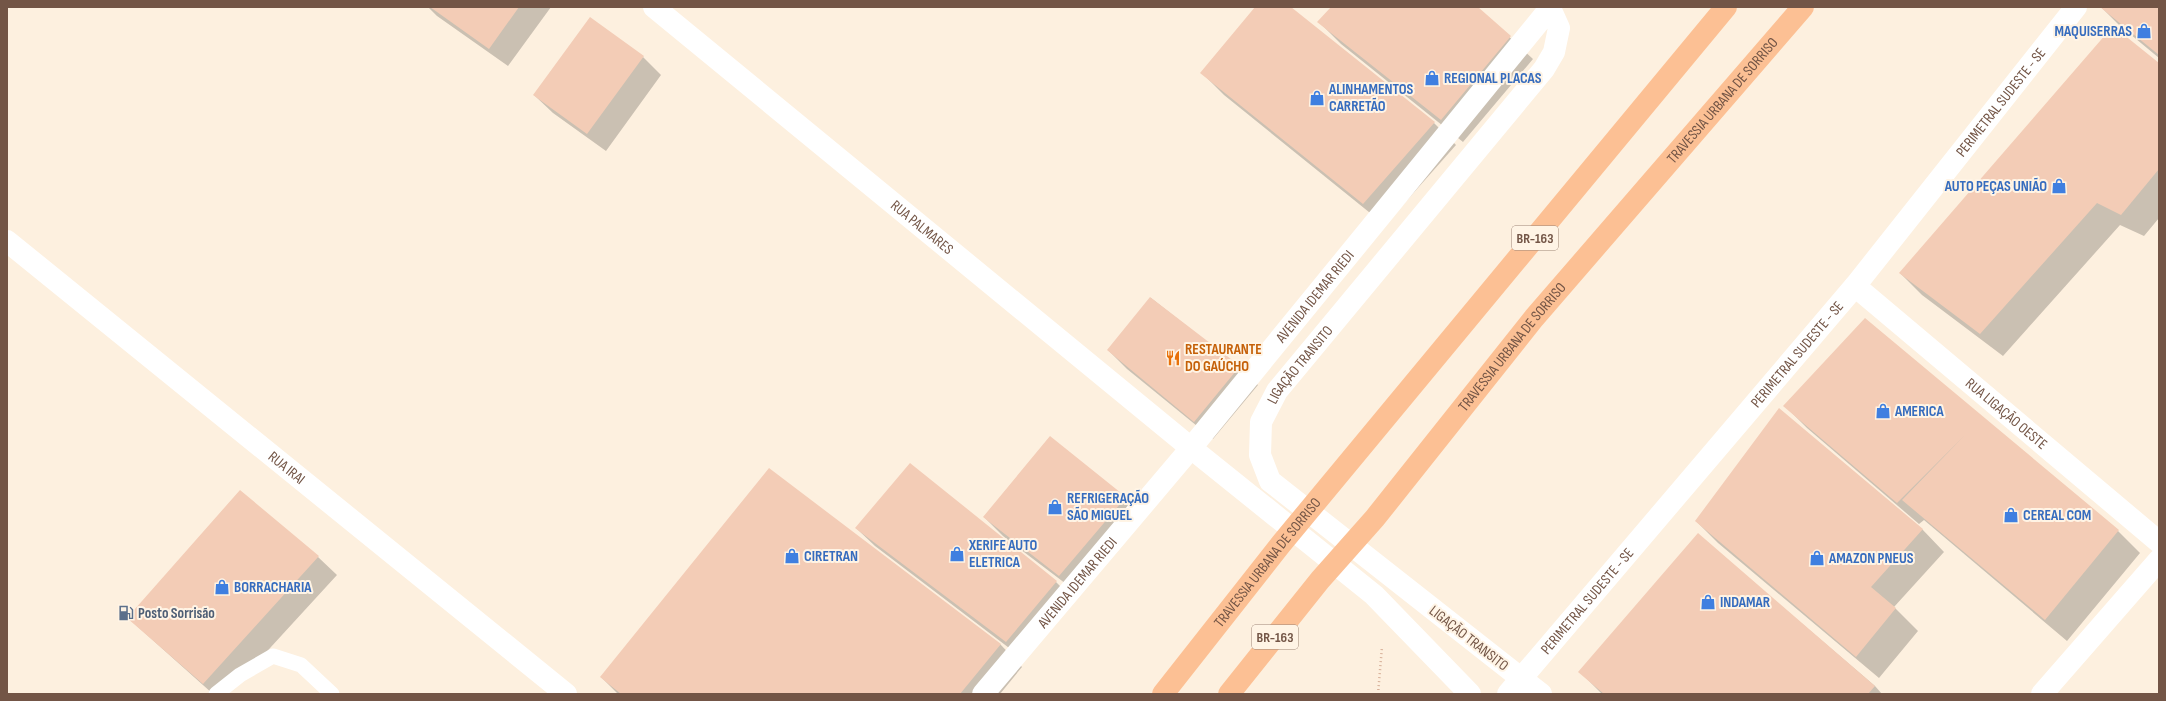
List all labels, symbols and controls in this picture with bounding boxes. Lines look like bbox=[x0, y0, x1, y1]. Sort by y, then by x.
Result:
place label: MAQUISERRAS bbox=[2055, 22, 2132, 41]
shop icon: MAQUISERRAS bbox=[2135, 22, 2153, 40]
street label: TRAVESSIA URBANA DE SORRISO bbox=[1663, 34, 1782, 168]
street label: PERIMETRAL SUDESTE - SE bbox=[1952, 44, 2050, 161]
shop icon: REGIONAL PLACAS bbox=[1423, 69, 1441, 87]
place label: REGIONAL PLACAS bbox=[1444, 69, 1542, 88]
place label: ALINHAMENTOS CARRETÃO bbox=[1328, 80, 1414, 116]
shop icon: ALINHAMENTOS CARRETÃO bbox=[1308, 89, 1326, 107]
place label: AUTO PEÇAS UNIÃO bbox=[1944, 177, 2047, 196]
shop icon: AUTO PEÇAS UNIÃO bbox=[2050, 177, 2068, 195]
street label: RUA PALMARES bbox=[887, 196, 957, 259]
road number: BR-163 bbox=[1512, 226, 1558, 250]
street label: AVENIDA IDEMAR RIEDI bbox=[1271, 247, 1358, 347]
street label: TRAVESSIA URBANA DE SORRISO bbox=[1454, 279, 1570, 415]
street label: PERIMETRAL SUDESTE - SE bbox=[1747, 297, 1848, 412]
street label: LIGAÇÃO TRANSITO bbox=[1263, 322, 1337, 407]
place label: RESTAURANTE DO GAÚCHO bbox=[1185, 340, 1262, 376]
restaurant icon: RESTAURANTE DO GAÚCHO bbox=[1164, 349, 1182, 367]
street label: RUA LIGAÇÃO OESTE bbox=[1961, 374, 2051, 454]
shop icon: AMERICA bbox=[1874, 402, 1892, 420]
place label: AMERICA bbox=[1894, 402, 1944, 421]
street label: RUA IRAI bbox=[264, 447, 309, 489]
place label: REFRIGERAÇÃO SÃO MIGUEL bbox=[1067, 489, 1149, 525]
street label: TRAVESSIA URBANA DE SORRISO bbox=[1210, 494, 1325, 631]
shop icon: REFRIGERAÇÃO SÃO MIGUEL bbox=[1046, 498, 1064, 516]
shop icon: CEREAL COM bbox=[2002, 506, 2020, 524]
place label: CEREAL COM bbox=[2023, 506, 2091, 525]
street label: AVENIDA IDEMAR RIEDI bbox=[1033, 533, 1122, 633]
place label: XERIFE AUTO ELETRICA bbox=[968, 536, 1037, 572]
street label: PERIMETRAL SUDESTE - SE bbox=[1537, 544, 1638, 659]
shop icon: XERIFE AUTO ELETRICA bbox=[948, 545, 966, 563]
shop icon: CIRETRAN bbox=[783, 547, 801, 565]
place label: CIRETRAN bbox=[804, 547, 858, 566]
shop icon: AMAZON PNEUS bbox=[1808, 549, 1826, 567]
place label: AMAZON PNEUS bbox=[1828, 549, 1914, 568]
shop icon: BORRACHARIA bbox=[213, 578, 231, 596]
place label: BORRACHARIA bbox=[234, 578, 312, 597]
shop icon: INDAMAR bbox=[1699, 593, 1717, 611]
place label: INDAMAR bbox=[1720, 593, 1771, 612]
street label: LIGAÇÃO TRANSITO bbox=[1425, 602, 1512, 675]
fuel station icon: Posto Sorrisão bbox=[117, 604, 135, 622]
place label: Posto Sorrisão bbox=[138, 604, 215, 623]
road number: BR-163 bbox=[1252, 625, 1298, 649]

